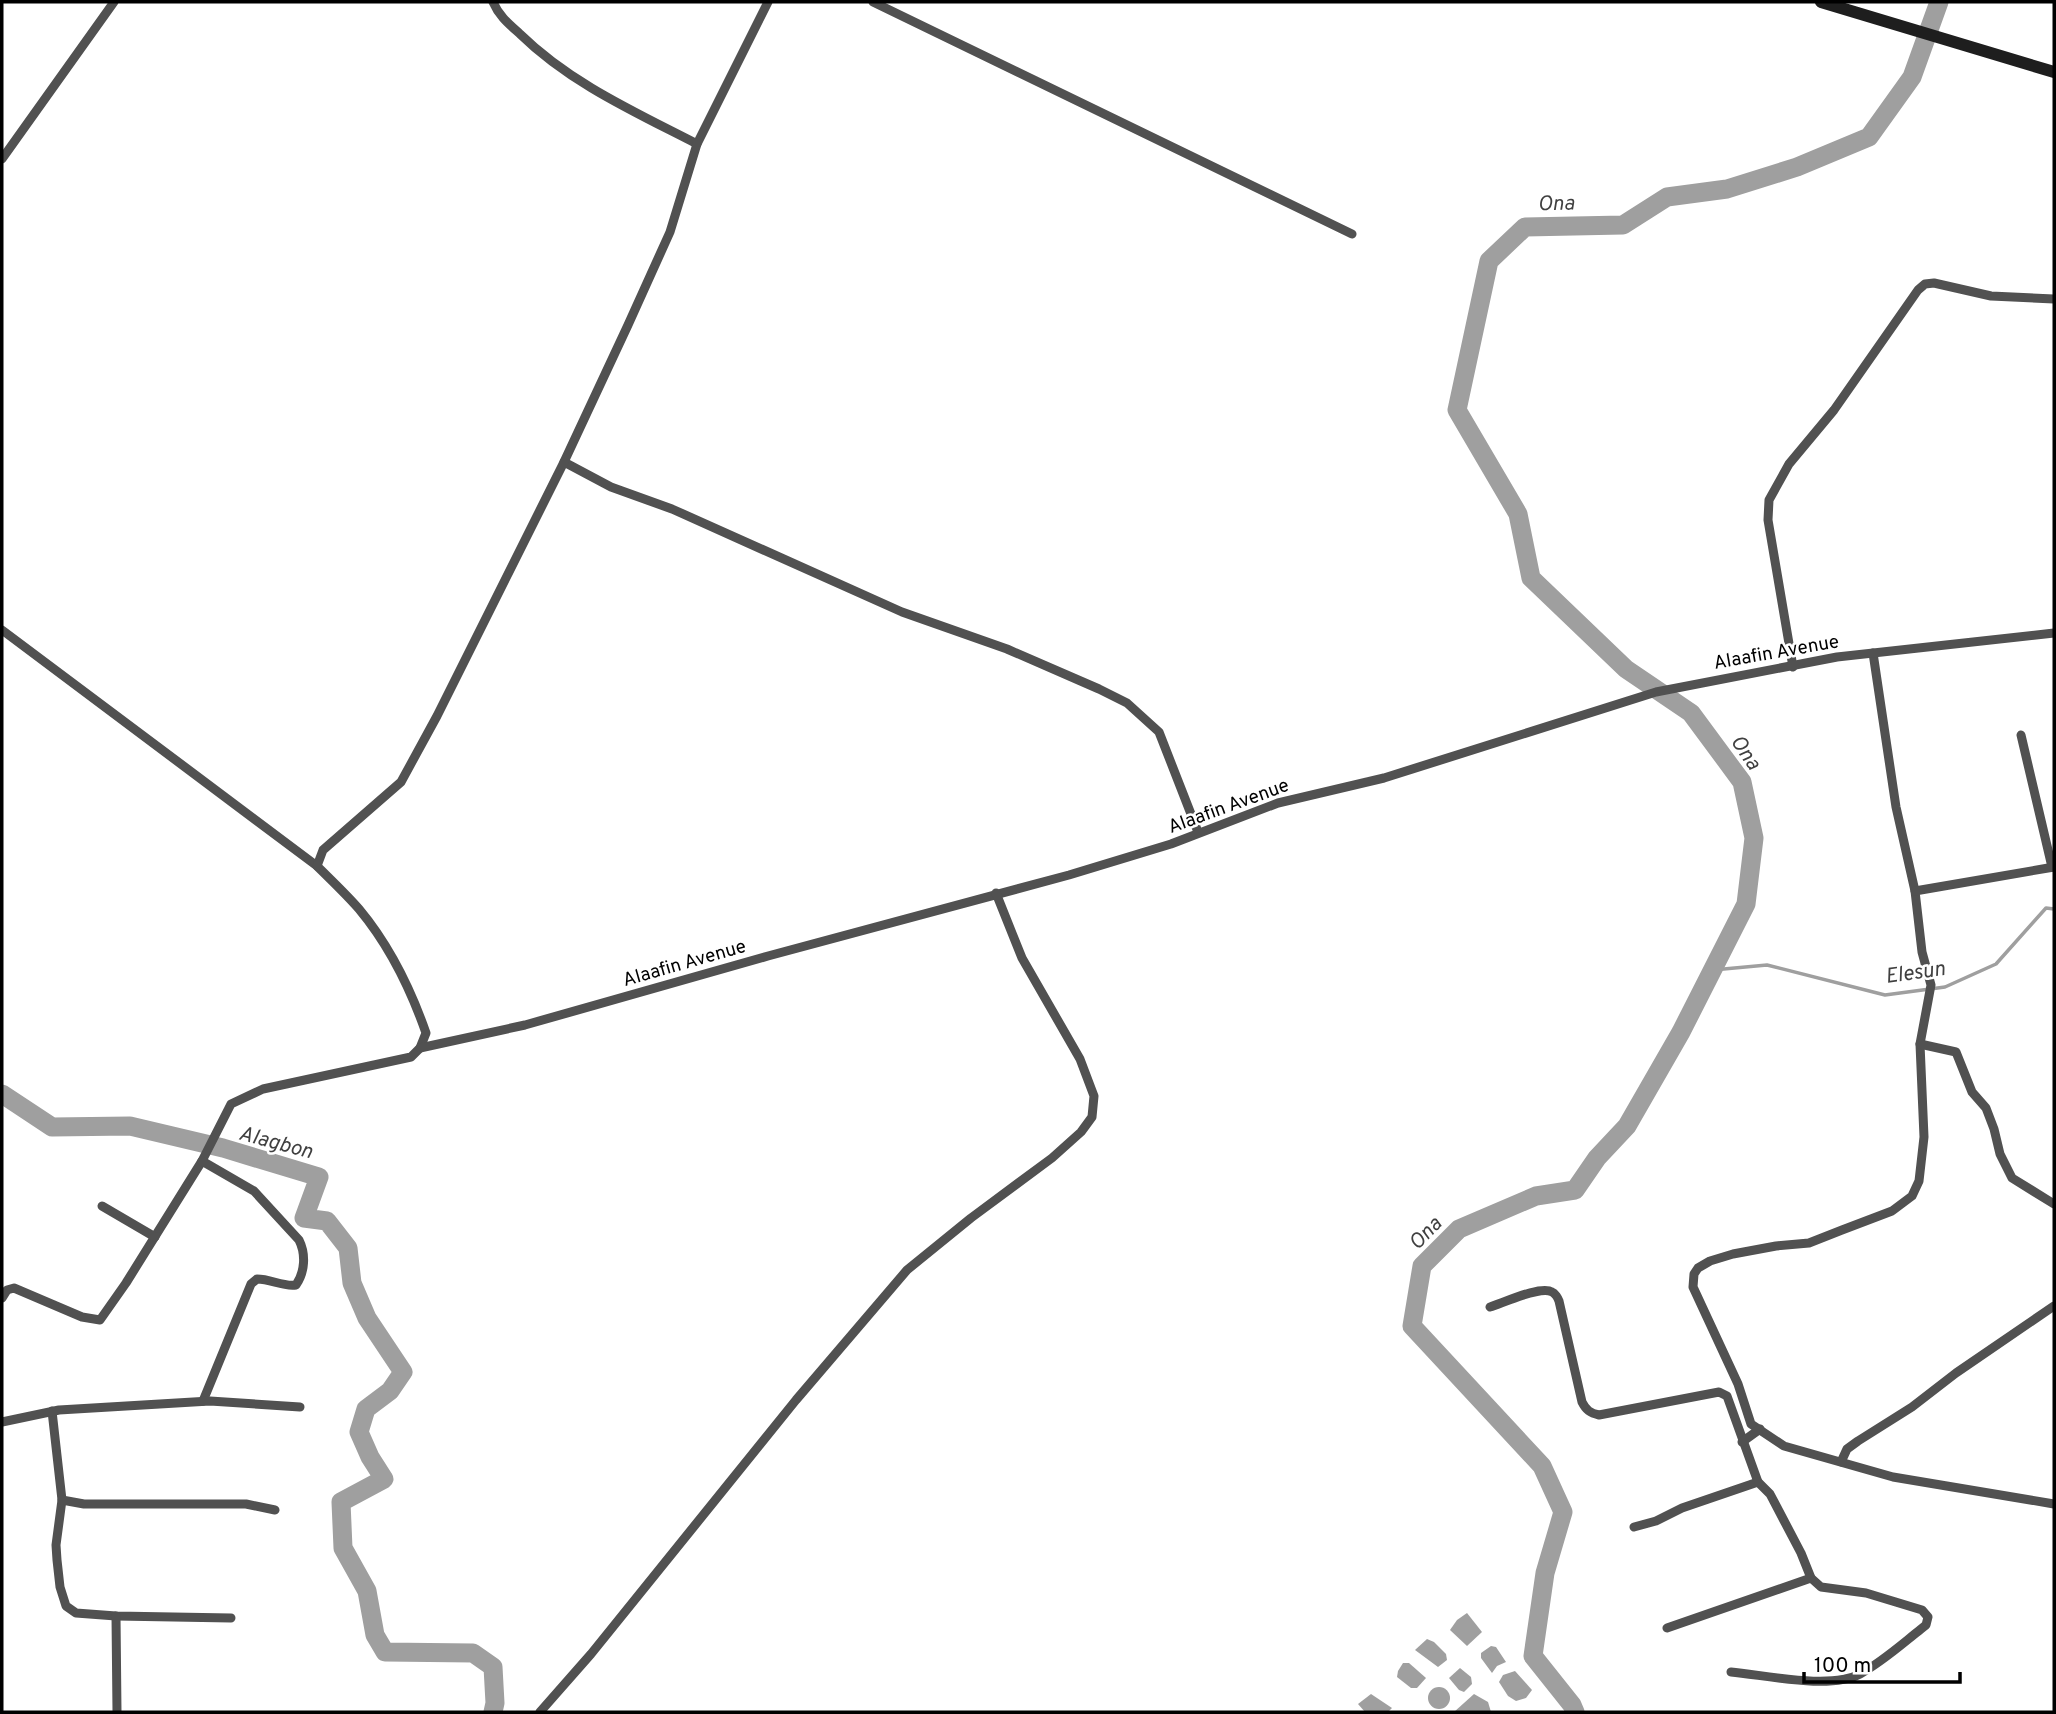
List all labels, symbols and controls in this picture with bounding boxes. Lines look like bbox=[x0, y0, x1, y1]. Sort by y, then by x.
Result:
water label: Ona bbox=[1537, 191, 1575, 218]
street label: Alaafin Avenue bbox=[1712, 630, 1841, 676]
water label: Ona bbox=[1723, 730, 1766, 776]
street label: Alaafin Avenue bbox=[1165, 774, 1292, 840]
street label: Alaafin Avenue bbox=[620, 935, 749, 993]
water label: Elesun bbox=[1883, 956, 1947, 991]
water label: Alagbon bbox=[236, 1121, 316, 1166]
water label: Ona bbox=[1404, 1211, 1449, 1257]
scale bar bbox=[1804, 1640, 1960, 1684]
text: 100 m bbox=[1814, 1653, 1871, 1680]

